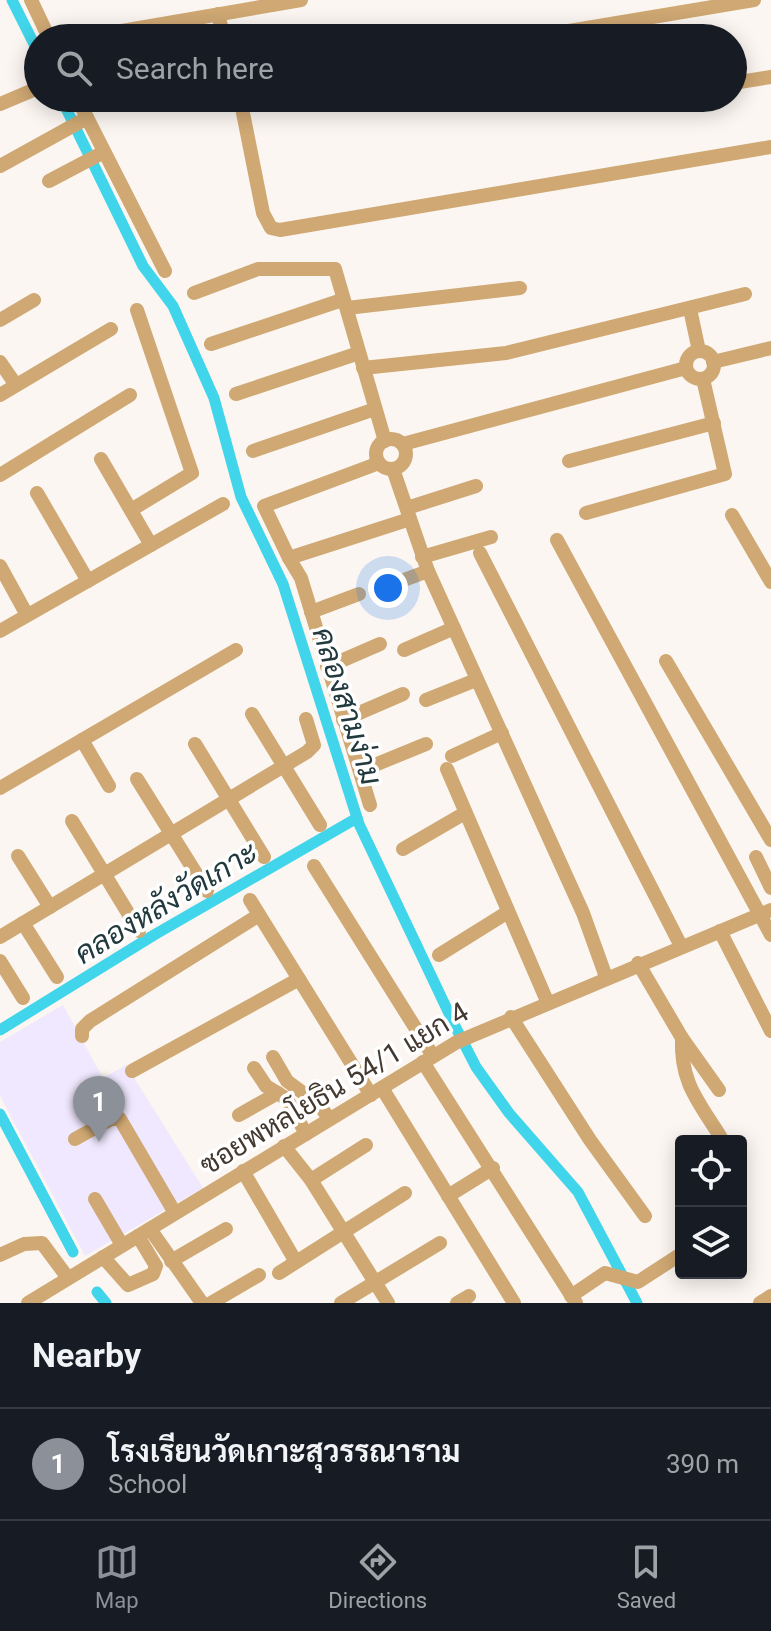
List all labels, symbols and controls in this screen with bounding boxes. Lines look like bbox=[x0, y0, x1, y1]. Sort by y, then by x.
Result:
search box bbox=[24, 24, 747, 112]
icon: search bbox=[52, 46, 96, 90]
text: Search here bbox=[116, 51, 274, 86]
your location bbox=[368, 568, 408, 608]
water label: คลองสามง่าม bbox=[306, 623, 389, 789]
water label: คลองหลังวัดเกาะ bbox=[67, 833, 264, 971]
street label: ซอยพหลโยธิน 54/1 แยก 4 bbox=[193, 992, 475, 1182]
pin: 1 bbox=[73, 1076, 125, 1142]
map controls bbox=[675, 1135, 747, 1279]
button: locate bbox=[675, 1135, 747, 1207]
button: layers bbox=[675, 1207, 747, 1279]
text: Nearby bbox=[32, 1335, 141, 1375]
text: โรงเรียนวัดเกาะสุวรรณาราม bbox=[108, 1434, 460, 1469]
text: 1 bbox=[51, 1449, 65, 1479]
text: 390 m bbox=[666, 1449, 739, 1479]
text: School bbox=[108, 1469, 187, 1499]
tab: Map bbox=[95, 1540, 139, 1613]
tab: Directions bbox=[328, 1540, 427, 1613]
tab: Saved bbox=[617, 1540, 676, 1613]

